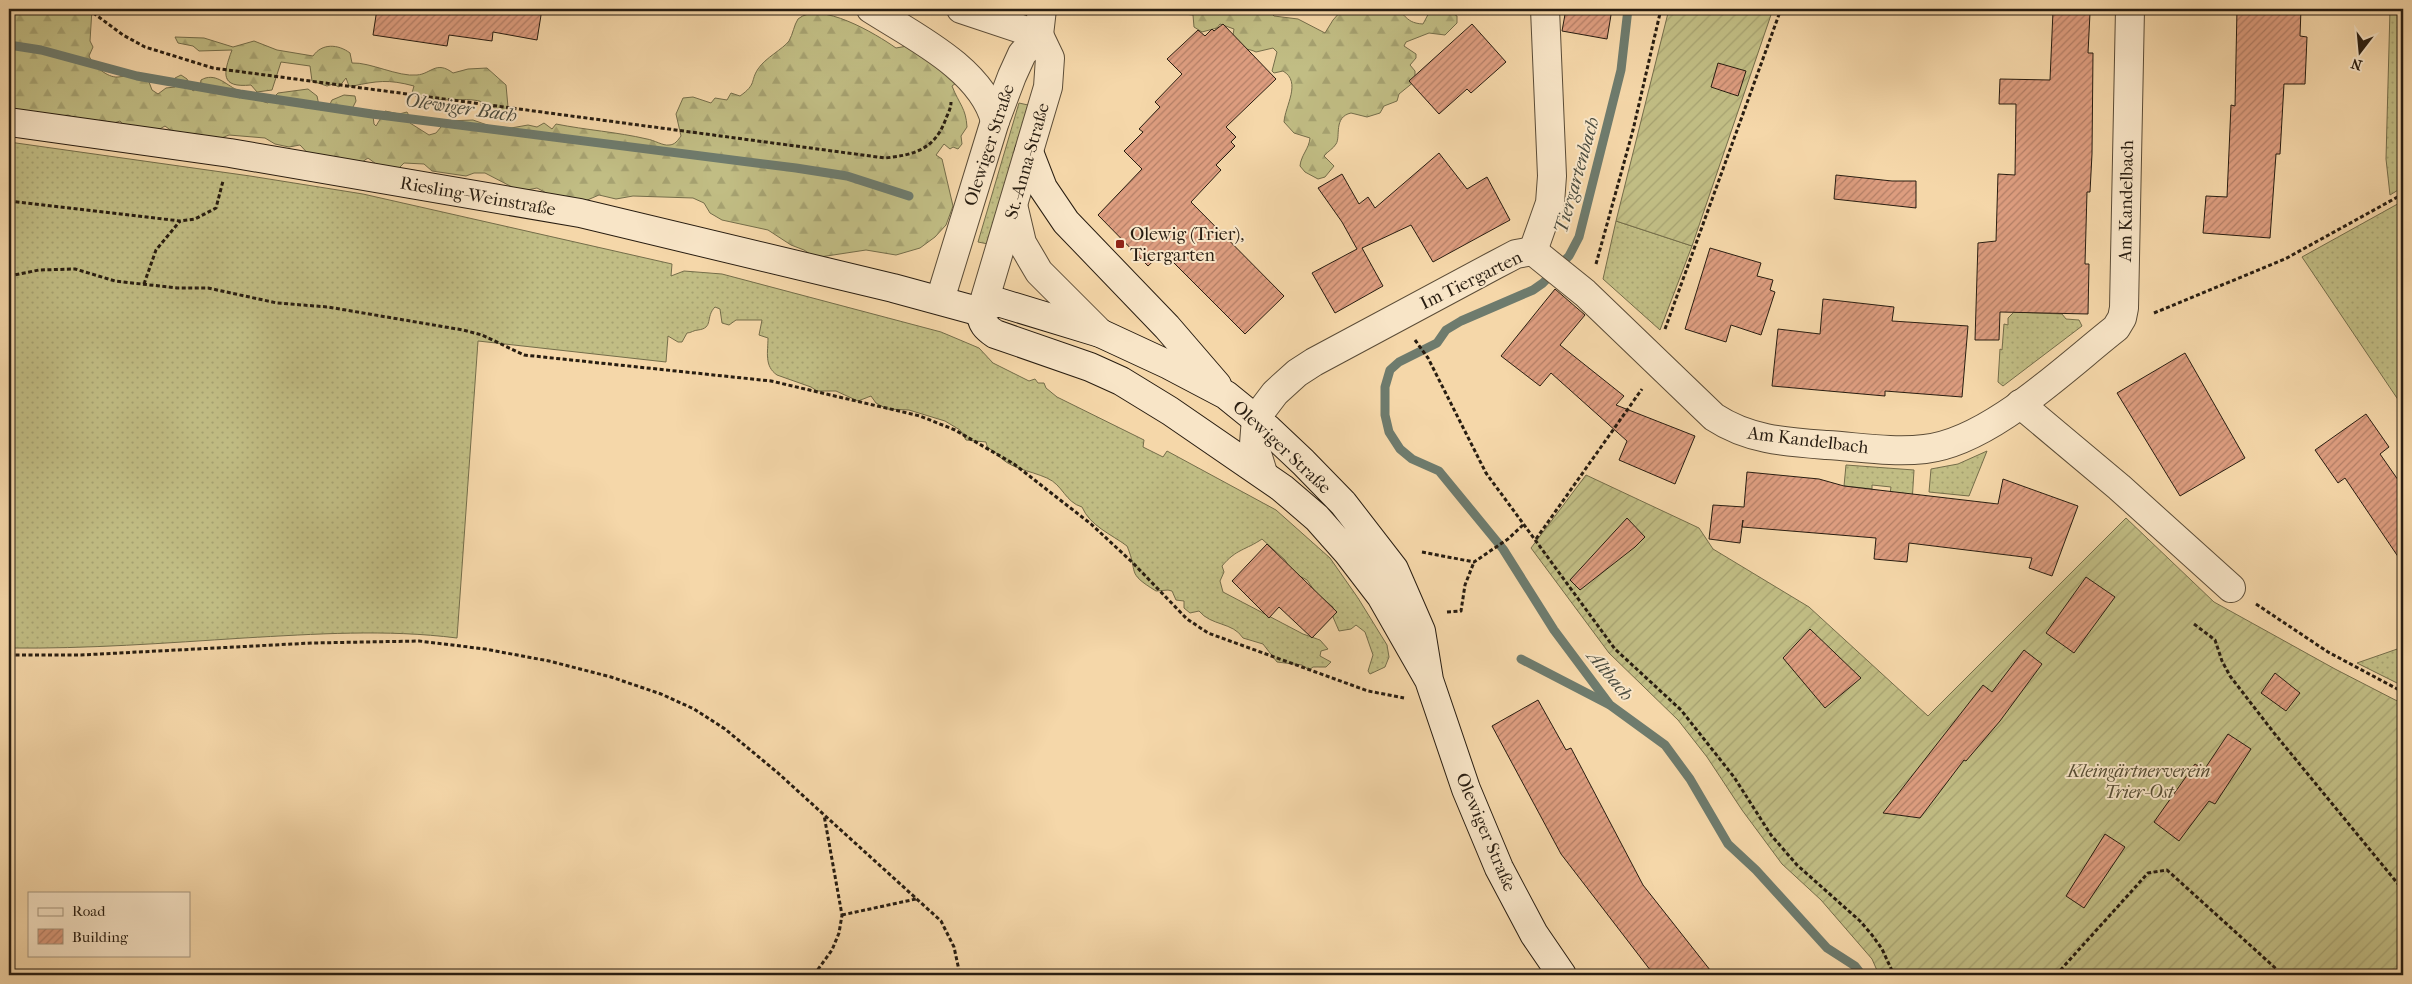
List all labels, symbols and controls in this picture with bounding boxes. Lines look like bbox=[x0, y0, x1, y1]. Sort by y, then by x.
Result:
north arrow bbox=[2334, 28, 2384, 78]
text: N bbox=[2349, 54, 2364, 74]
street label: Olewiger Straße bbox=[960, 81, 1019, 209]
water label: Olewiger Bach bbox=[404, 89, 518, 127]
street label: St.-Anna-Straße bbox=[1001, 101, 1054, 222]
water label: Tiergartenbach bbox=[1550, 114, 1604, 236]
street label: Am Kandelbach bbox=[2115, 140, 2138, 263]
street label: Riesling-Weinstraße bbox=[398, 172, 557, 221]
place label: Olewig (Trier), Tiergarten bbox=[1130, 224, 1244, 266]
marker: Olewig (Trier), Tiergarten bbox=[1114, 238, 1126, 250]
street label: Im Tiergarten bbox=[1417, 246, 1526, 314]
street label: Olewiger Straße bbox=[1228, 396, 1335, 498]
street label: Am Kandelbach bbox=[1745, 423, 1870, 458]
water label: Altbach bbox=[1582, 644, 1638, 706]
park label: Kleingärtnerverein Trier-Ost bbox=[2066, 761, 2210, 803]
street label: Olewiger Straße bbox=[1451, 770, 1520, 895]
legend bbox=[28, 892, 190, 956]
text: Road bbox=[72, 902, 106, 920]
text: Building bbox=[72, 928, 129, 946]

